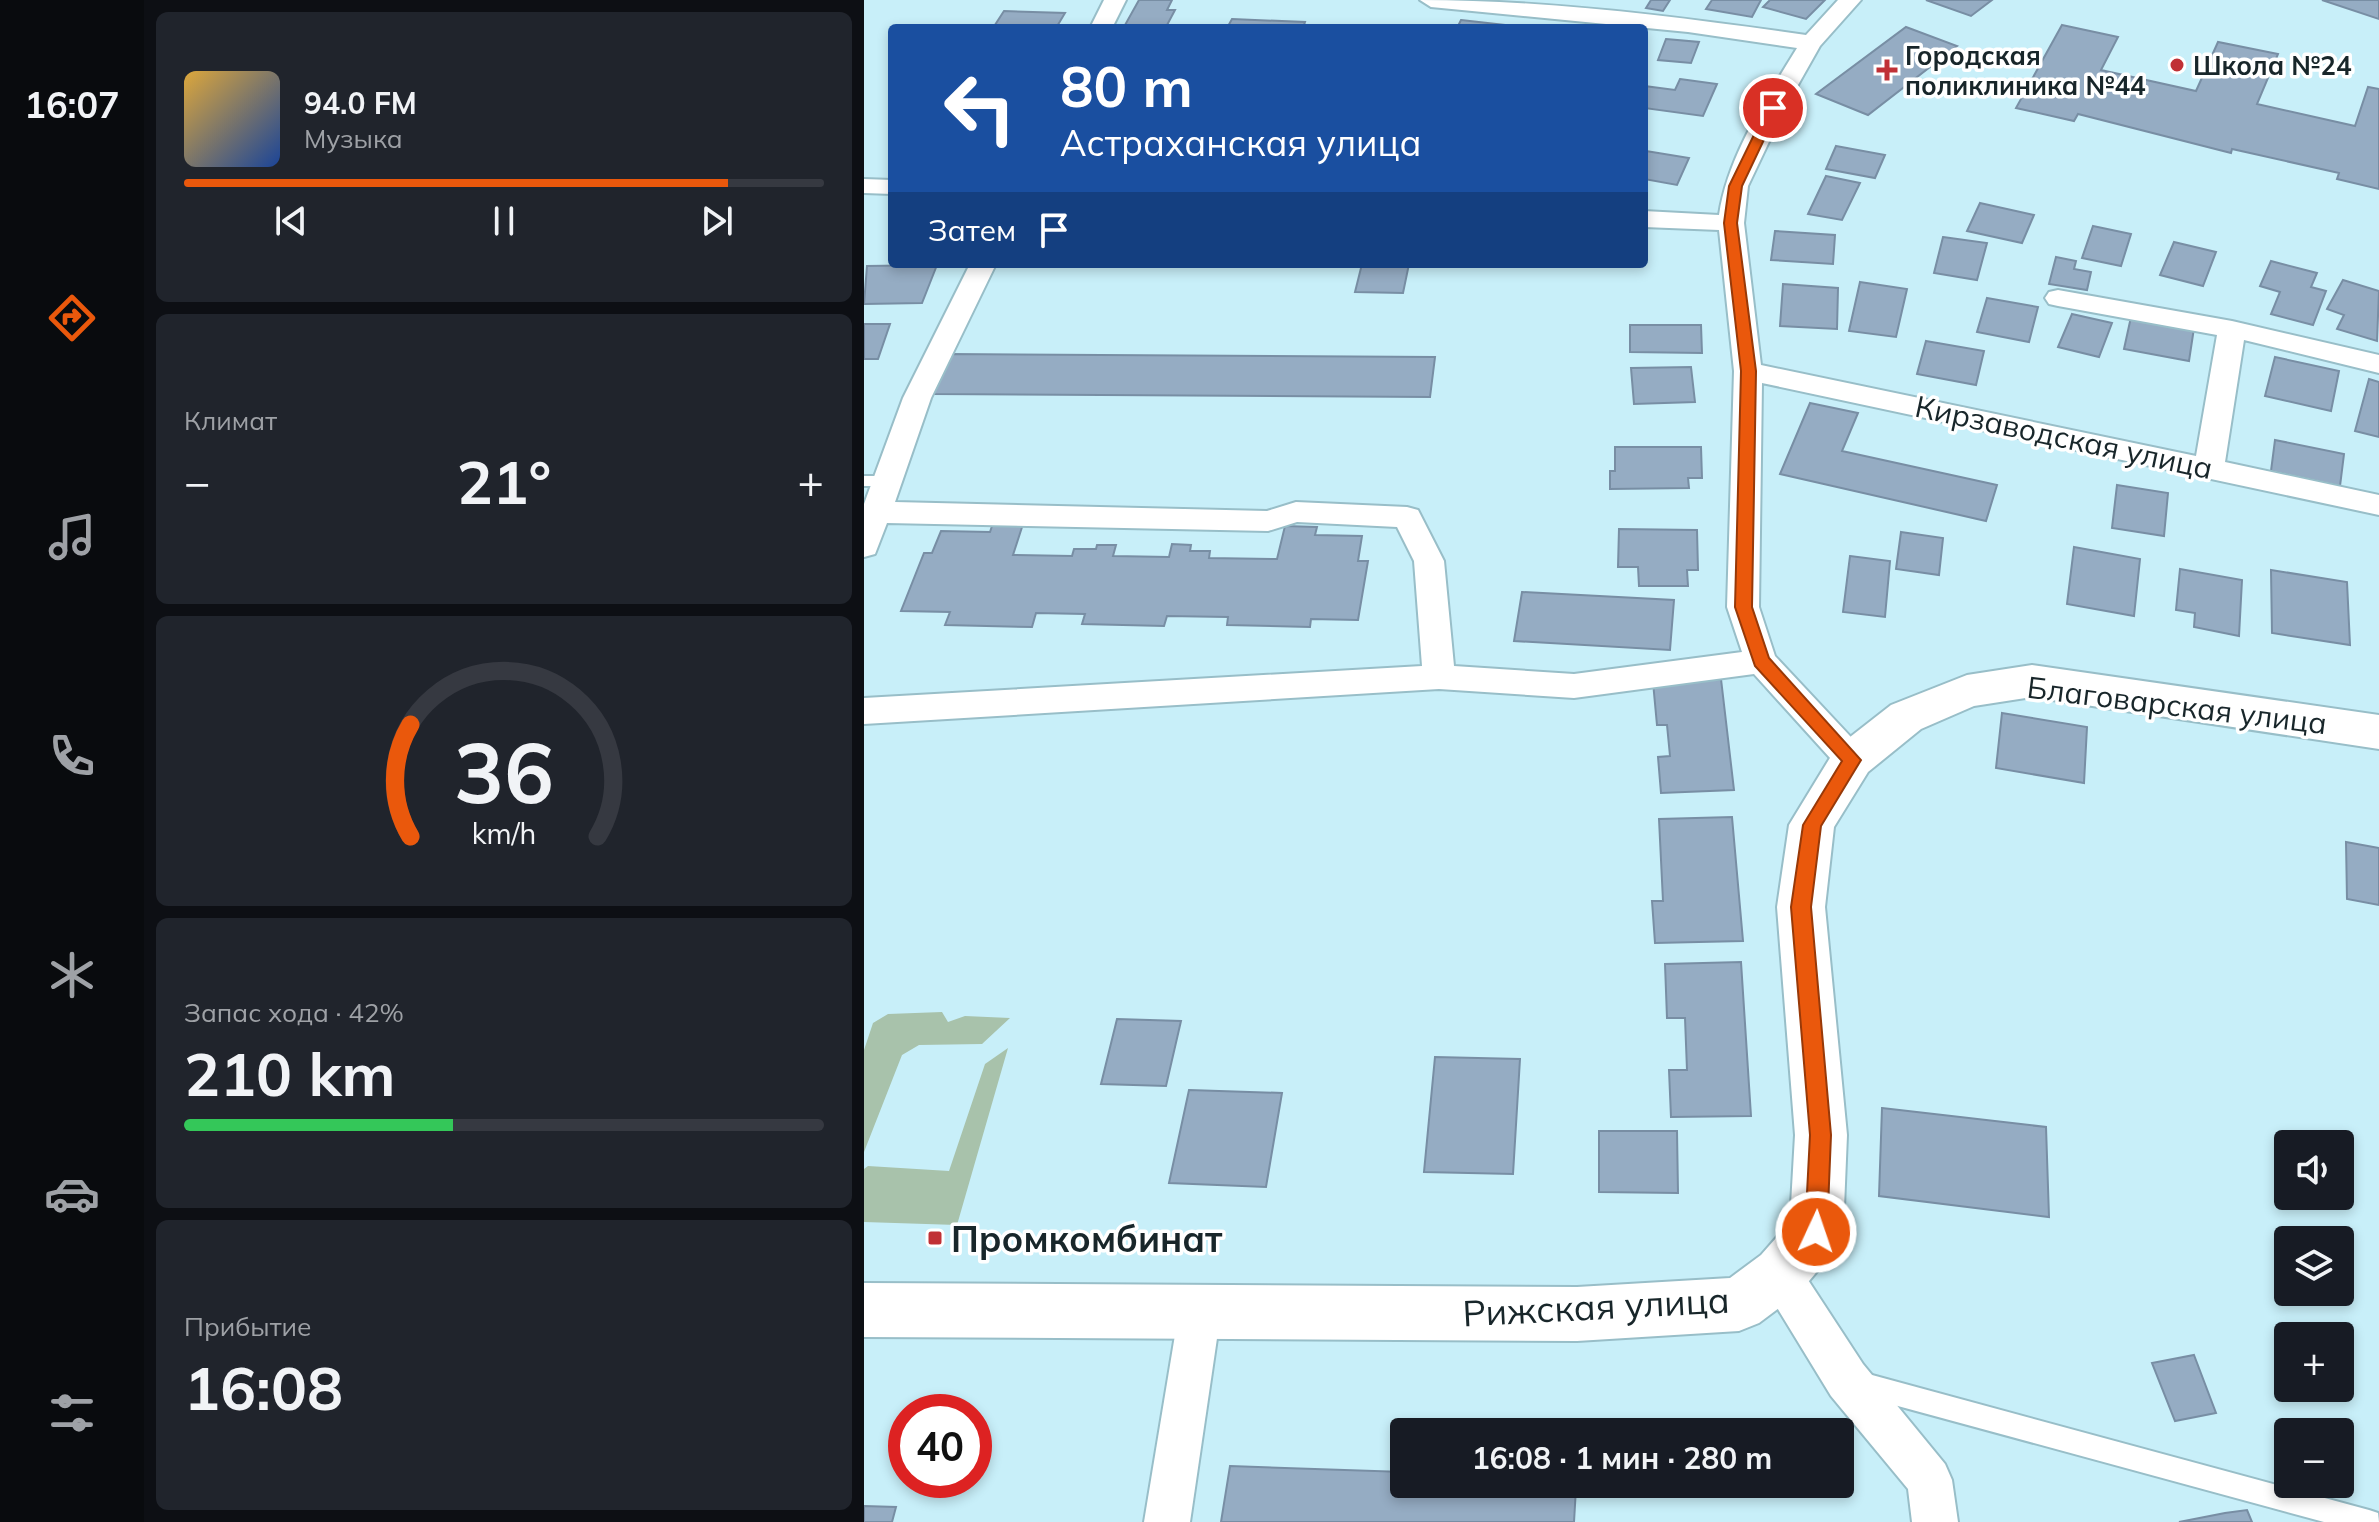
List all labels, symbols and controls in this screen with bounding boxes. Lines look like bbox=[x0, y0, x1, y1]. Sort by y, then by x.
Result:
place label: Городская поликлиника №44 bbox=[1905, 39, 2146, 102]
place label: Школа №24 bbox=[2193, 49, 2352, 82]
text: 80 m bbox=[1060, 51, 1193, 121]
icon: left bbox=[928, 56, 1032, 160]
marker: Школа №24 bbox=[2168, 56, 2186, 74]
marker: Городская поликлиника №44 bbox=[1876, 59, 1898, 81]
pin bbox=[1739, 74, 1807, 142]
text: 16:07 bbox=[24, 82, 120, 127]
text: 94.0 FM bbox=[304, 84, 417, 122]
icon: arrive bbox=[1751, 86, 1795, 130]
text: Астраханская улица bbox=[1060, 120, 1421, 165]
text: Музыка bbox=[304, 122, 403, 155]
icon: previous bbox=[269, 199, 313, 243]
icon: pause bbox=[482, 199, 526, 243]
icon: next bbox=[695, 199, 739, 243]
icon: arrive bbox=[1032, 208, 1076, 252]
text: Затем bbox=[928, 211, 1016, 249]
icon: directions bbox=[44, 290, 100, 346]
street label: Кирзаводская улица bbox=[1912, 387, 2216, 487]
text: Климат bbox=[184, 404, 277, 437]
text: 21° bbox=[457, 444, 551, 519]
text: − bbox=[184, 454, 210, 509]
text: + bbox=[798, 454, 824, 509]
icon: music bbox=[44, 509, 100, 565]
street label: Благоварская улица bbox=[2025, 668, 2329, 742]
text: 36 bbox=[454, 719, 554, 824]
icon: phone bbox=[44, 728, 100, 784]
text: km/h bbox=[472, 815, 536, 851]
icon: climate bbox=[44, 947, 100, 1003]
text: Запас хода · 42% bbox=[184, 996, 404, 1029]
text: 210 km bbox=[184, 1036, 396, 1111]
map controls bbox=[2274, 1130, 2354, 1498]
button: sound bbox=[2274, 1130, 2354, 1210]
icon: car bbox=[44, 1166, 100, 1222]
position arrow bbox=[1774, 1190, 1858, 1274]
place label: Промкомбинат bbox=[951, 1216, 1223, 1261]
button: layers bbox=[2274, 1226, 2354, 1306]
marker: Промкомбинат bbox=[926, 1229, 944, 1247]
street label: Рижская улица bbox=[1461, 1277, 1731, 1335]
text: Прибытие bbox=[184, 1310, 311, 1343]
button: + bbox=[2274, 1322, 2354, 1402]
text: 16:08 bbox=[184, 1350, 343, 1425]
icon: filters bbox=[44, 1385, 100, 1441]
speed limit sign: 40 bbox=[888, 1394, 992, 1498]
button: − bbox=[2274, 1418, 2354, 1498]
text: 16:08 · 1 мин · 280 m bbox=[1472, 1439, 1772, 1477]

